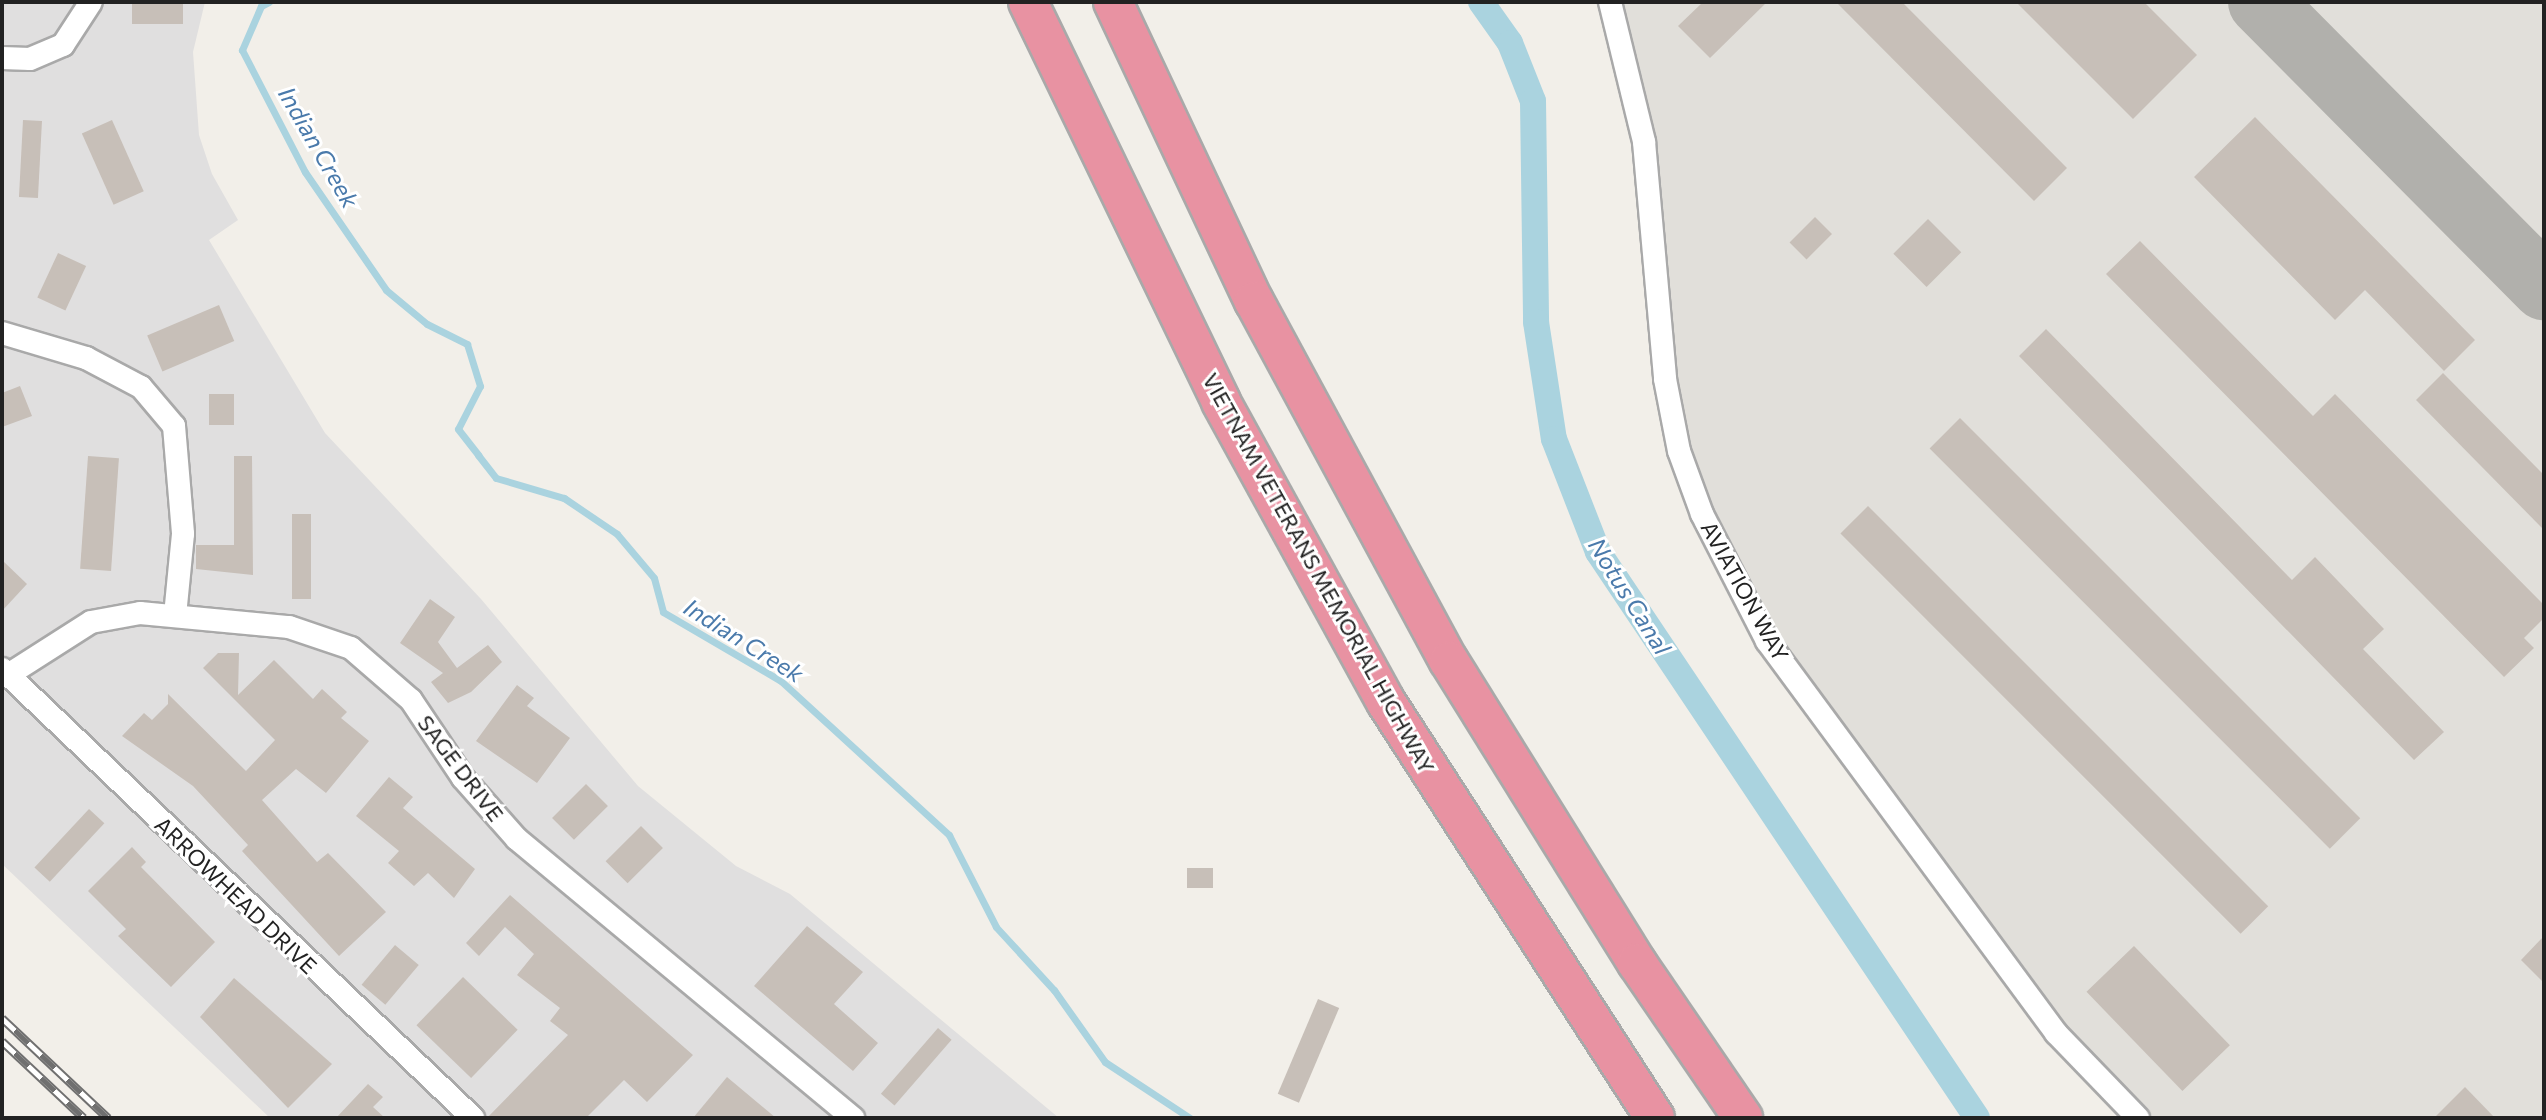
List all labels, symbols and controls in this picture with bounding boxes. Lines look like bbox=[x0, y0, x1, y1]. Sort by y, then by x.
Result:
water label: Indian Creek bbox=[273, 81, 365, 213]
street label: VIETNAM VETERANS MEMORIAL HIGHWAY bbox=[1197, 368, 1441, 778]
street label: AVIATION WAY bbox=[1696, 517, 1794, 665]
water label: Notus Canal bbox=[1583, 532, 1677, 660]
water label: Indian Creek bbox=[679, 592, 809, 688]
street label: SAGE DRIVE bbox=[413, 710, 509, 826]
street label: ARROWHEAD DRIVE bbox=[150, 811, 322, 979]

